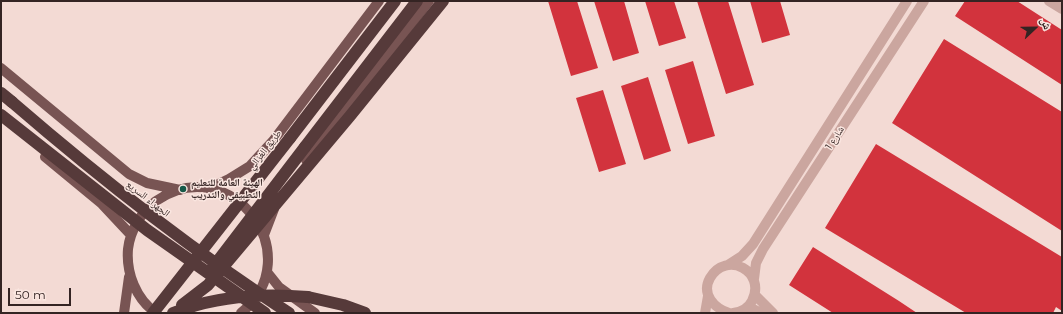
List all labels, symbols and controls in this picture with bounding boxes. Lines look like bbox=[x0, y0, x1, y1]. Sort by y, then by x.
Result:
north arrow bbox=[1015, 8, 1055, 48]
text: ش bbox=[1037, 15, 1055, 32]
street label: شارع 1 bbox=[823, 124, 847, 152]
street label: طريق الغزالي bbox=[246, 128, 284, 172]
place label: الهيئة العامة للتعليم التطبيقي والتدريب bbox=[191, 177, 263, 200]
street label: الجهراء السريع bbox=[124, 178, 172, 220]
marker: الهيئة العامة للتعليم التطبيقي والتدريب bbox=[178, 184, 188, 194]
scale bar bbox=[10, 280, 73, 306]
text: 50 m bbox=[15, 287, 46, 302]

